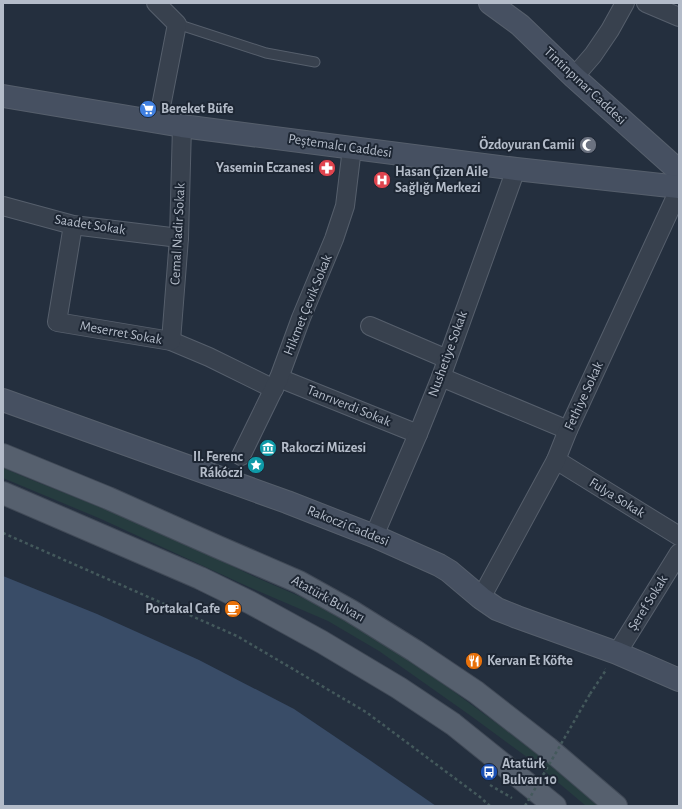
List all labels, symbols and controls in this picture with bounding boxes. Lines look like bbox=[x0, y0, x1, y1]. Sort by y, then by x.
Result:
street label: Tintinpınar Caddesi bbox=[541, 44, 629, 128]
supermarket icon: Bereket Büfe bbox=[138, 99, 158, 119]
place label: Bereket Büfe bbox=[161, 102, 234, 116]
street label: Peştemalcı Caddesi bbox=[287, 132, 393, 160]
mosque icon: Özdoyuran Camii bbox=[578, 135, 598, 155]
place label: Özdoyuran Camii bbox=[479, 136, 575, 152]
pharmacy icon: Yasemin Eczanesi bbox=[317, 158, 337, 178]
place label: Yasemin Eczanesi bbox=[216, 161, 314, 175]
place label: Hasan Çizen Aile Sağlığı Merkezi bbox=[395, 165, 488, 195]
hospital icon: Hasan Çizen Aile Sağlığı Merkezi bbox=[372, 170, 392, 190]
street label: Cemal Nadir Sokak bbox=[168, 182, 188, 285]
street label: Saadet Sokak bbox=[53, 212, 127, 238]
street label: Hikmet Çevik Sokak bbox=[281, 252, 335, 357]
street label: Nushetiye Sokak bbox=[426, 309, 470, 399]
street label: Meserret Sokak bbox=[79, 319, 164, 347]
street label: Fethiye Sokak bbox=[562, 359, 606, 432]
street label: Tanrıverdi Sokak bbox=[305, 383, 393, 429]
museum icon: Rakoczi Müzesi bbox=[258, 438, 278, 458]
place label: Rakoczi Müzesi bbox=[281, 441, 366, 455]
place label: II. Ferenc Rákóczi bbox=[193, 450, 244, 480]
place icon: II. Ferenc Rákóczi bbox=[246, 455, 266, 475]
street label: Fulya Sokak bbox=[587, 475, 648, 521]
street label: Rakoczi Caddesi bbox=[305, 503, 391, 549]
street label: Şeref Sokak bbox=[626, 572, 671, 633]
street label: Atatürk Bulvarı bbox=[289, 573, 367, 625]
cafe icon: Portakal Cafe bbox=[223, 599, 243, 619]
place label: Portakal Cafe bbox=[145, 602, 220, 616]
restaurant icon: Kervan Et Köfte bbox=[464, 651, 484, 671]
place label: Kervan Et Köfte bbox=[487, 654, 573, 668]
place label: Atatürk Bulvarı 10 bbox=[502, 757, 557, 787]
bus stop icon: Atatürk Bulvarı 10 bbox=[479, 762, 499, 782]

